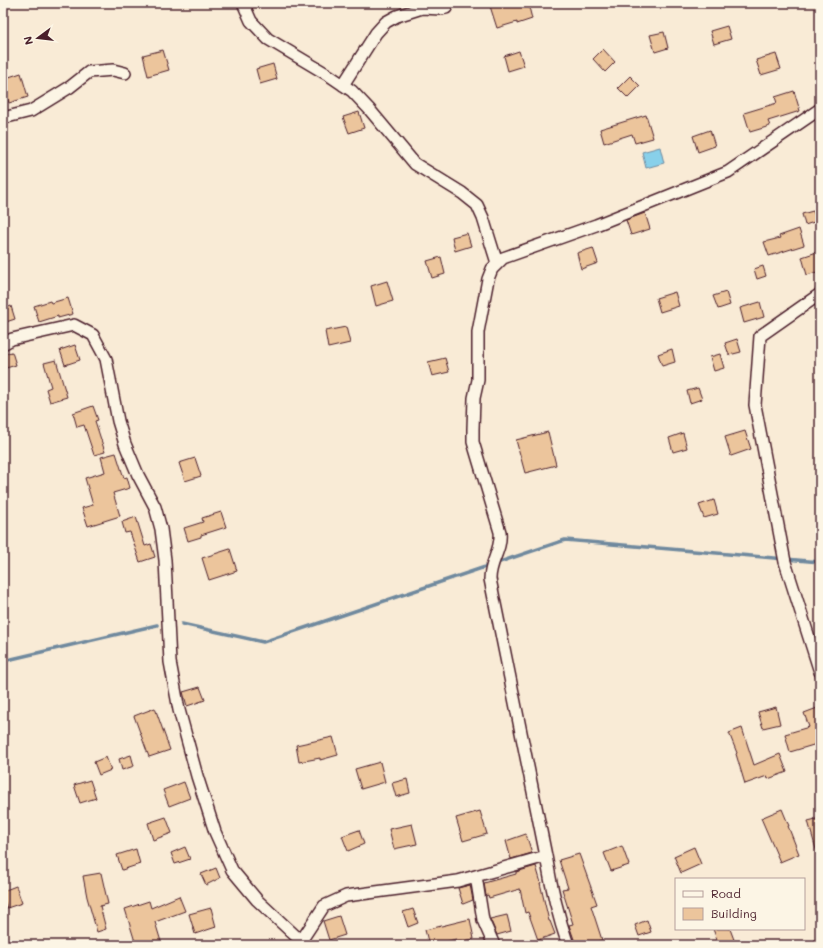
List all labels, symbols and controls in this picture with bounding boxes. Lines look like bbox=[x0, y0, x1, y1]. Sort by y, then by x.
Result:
north arrow bbox=[18, 18, 58, 58]
text: N bbox=[20, 35, 36, 47]
legend bbox=[675, 878, 805, 930]
text: Road bbox=[711, 885, 741, 901]
text: Building bbox=[711, 905, 757, 921]

